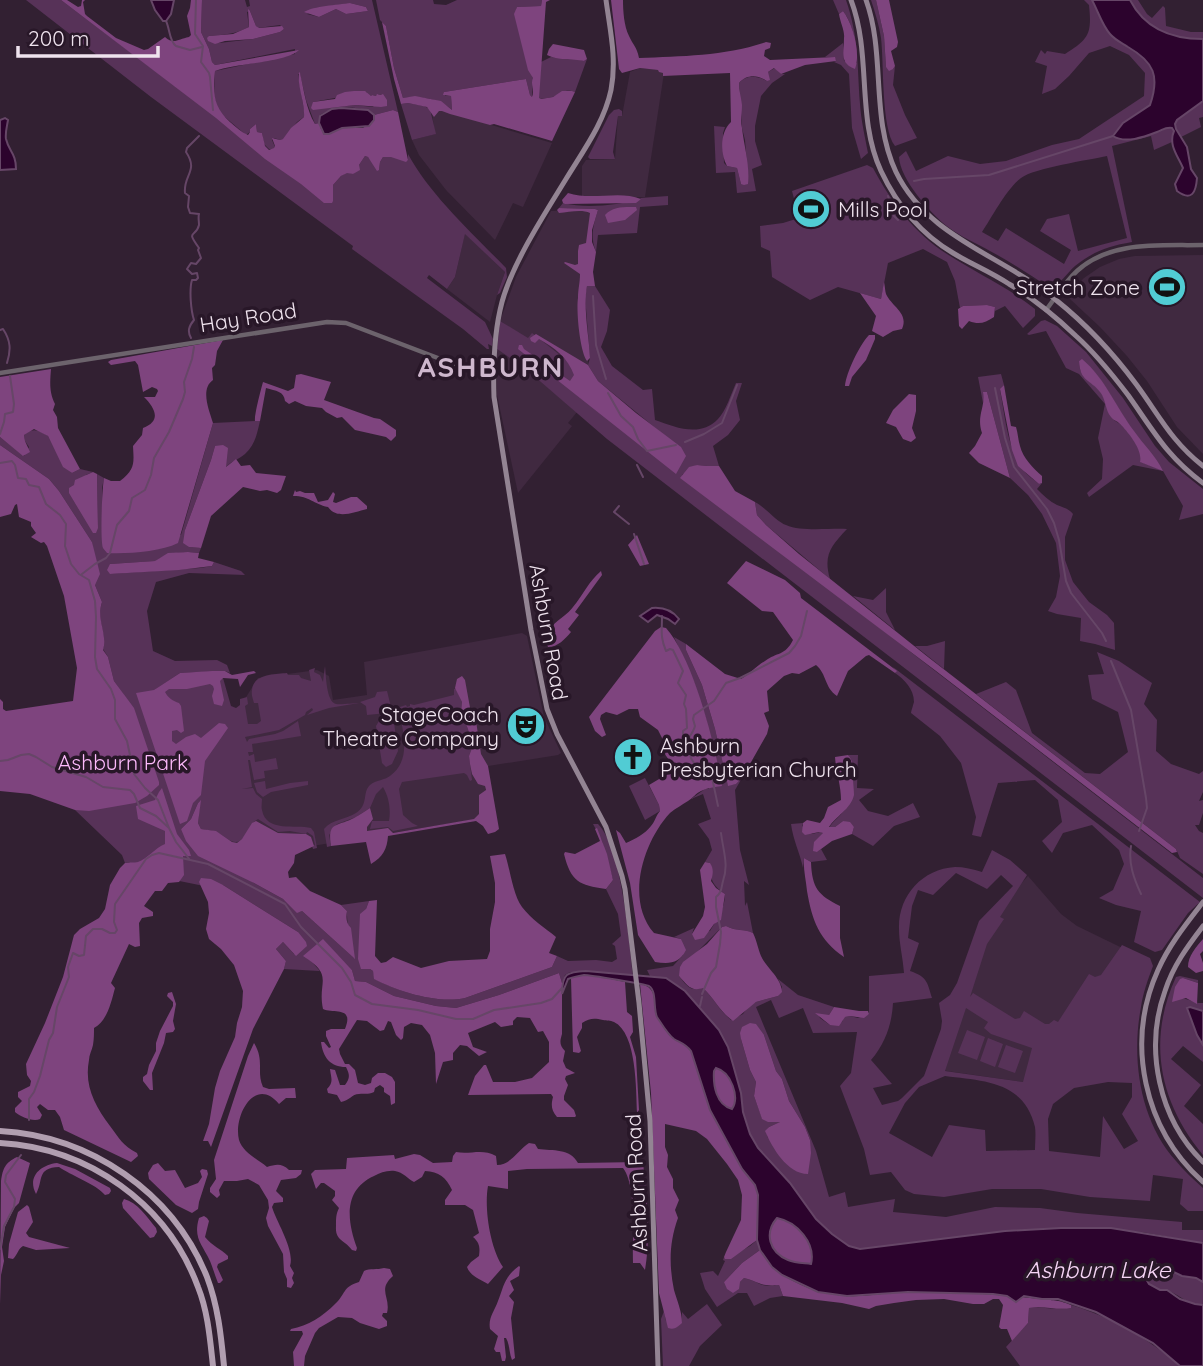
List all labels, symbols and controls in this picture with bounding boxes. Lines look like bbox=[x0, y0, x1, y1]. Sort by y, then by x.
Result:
scale bar bbox=[18, 14, 158, 58]
text: 200 m bbox=[28, 25, 90, 51]
sports icon: Mills Pool bbox=[790, 188, 832, 230]
place label: Mills Pool bbox=[838, 196, 928, 222]
sports icon: Stretch Zone bbox=[1146, 266, 1188, 308]
place label: Stretch Zone bbox=[1016, 274, 1140, 300]
street label: Hay Road bbox=[198, 297, 298, 337]
district label: ASHBURN bbox=[418, 349, 564, 384]
street label: Ashburn Road bbox=[524, 562, 574, 702]
place label: StageCoach Theatre Company bbox=[322, 701, 499, 751]
theatre icon: StageCoach Theatre Company bbox=[505, 705, 547, 747]
place label: Ashburn Presbyterian Church bbox=[660, 732, 857, 782]
church icon: Ashburn Presbyterian Church bbox=[612, 736, 654, 778]
park label: Ashburn Park bbox=[58, 749, 188, 775]
street label: Ashburn Road bbox=[619, 1113, 653, 1253]
water label: Ashburn Lake bbox=[1025, 1255, 1172, 1284]

